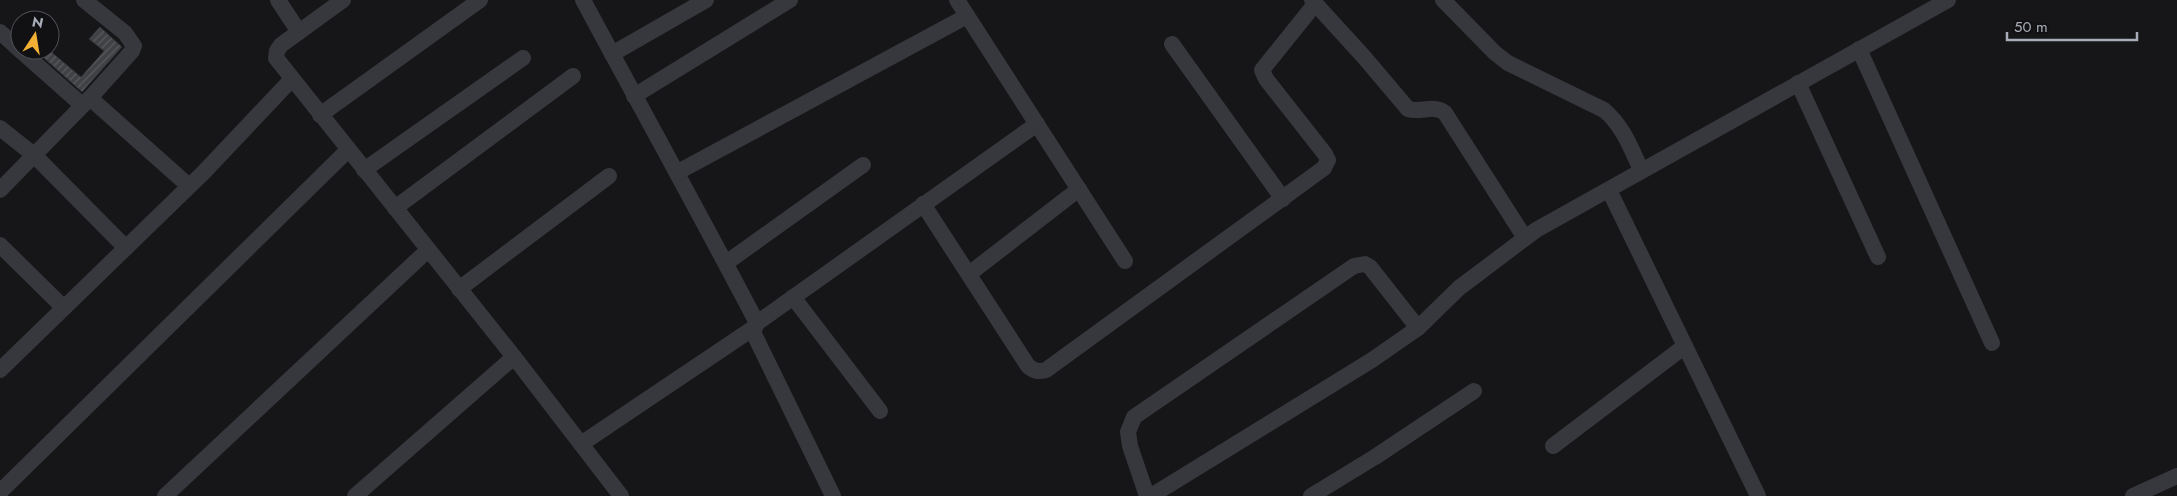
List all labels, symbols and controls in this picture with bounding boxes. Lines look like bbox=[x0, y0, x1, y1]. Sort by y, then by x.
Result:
north arrow bbox=[10, 10, 60, 60]
scale bar bbox=[2007, 10, 2137, 42]
text: N bbox=[30, 11, 45, 33]
text: 50 m bbox=[2014, 16, 2048, 38]

